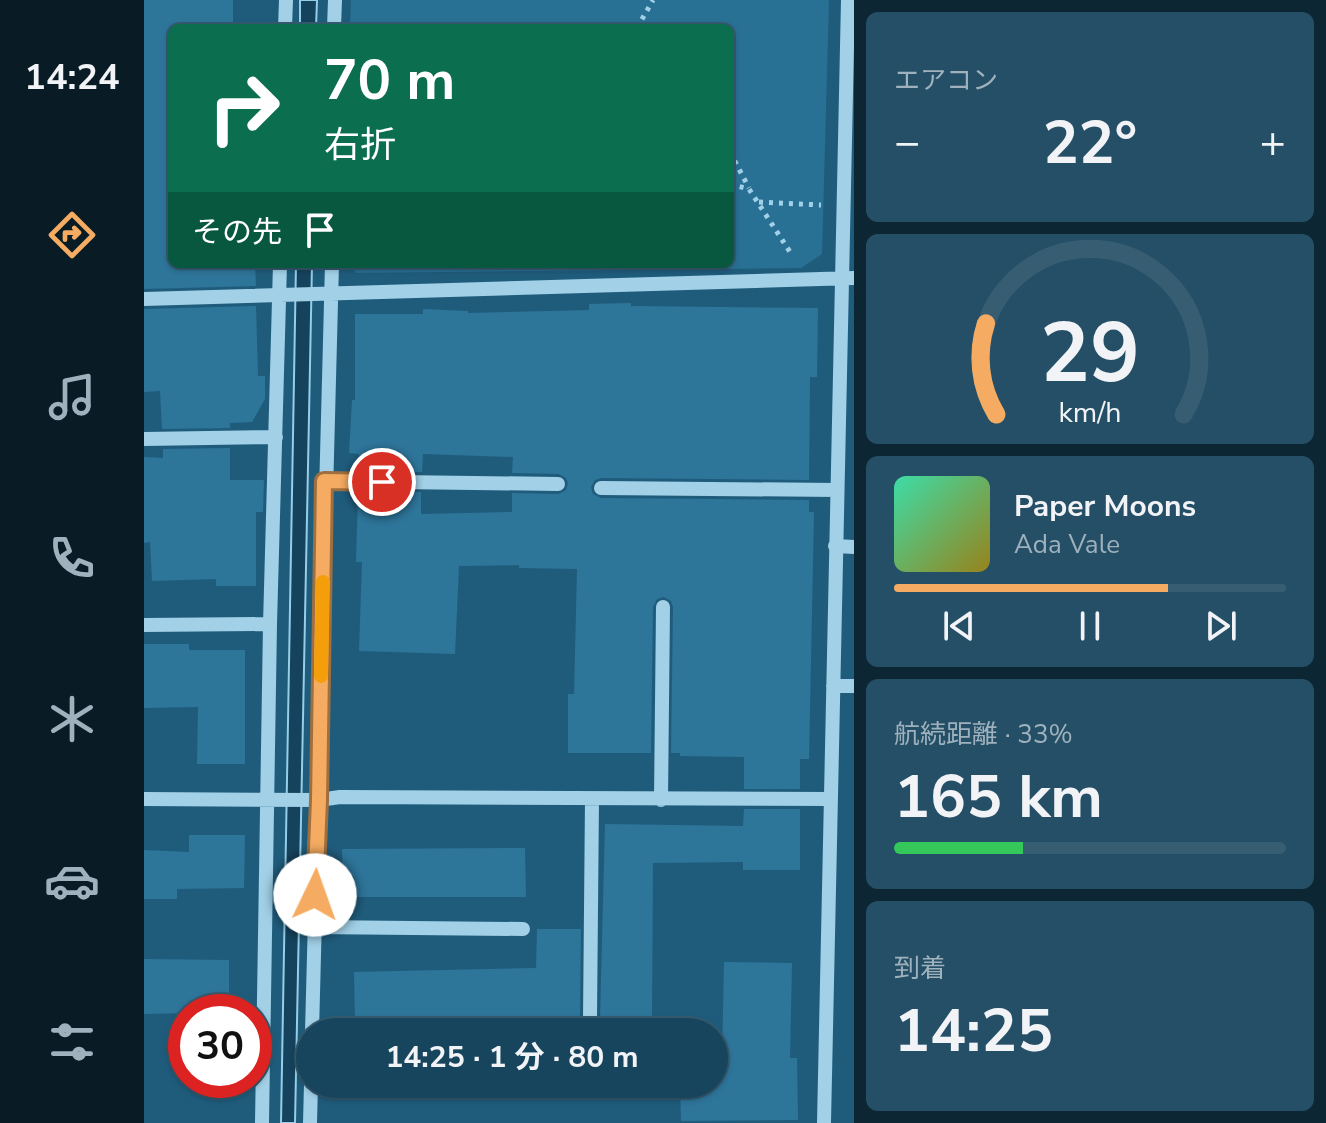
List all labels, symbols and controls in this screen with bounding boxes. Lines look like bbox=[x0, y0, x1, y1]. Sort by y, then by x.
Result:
text: 70 m bbox=[324, 42, 455, 119]
text: 14:24 bbox=[24, 53, 120, 102]
icon: right bbox=[192, 56, 296, 160]
text: エアコン bbox=[894, 63, 998, 98]
text: 22° bbox=[1043, 102, 1137, 184]
text: − bbox=[894, 113, 920, 173]
text: + bbox=[1260, 113, 1286, 173]
text: 右折 bbox=[324, 121, 396, 170]
icon: directions bbox=[44, 207, 100, 263]
icon: arrive bbox=[298, 208, 342, 252]
text: その先 bbox=[192, 212, 282, 253]
text: 29 bbox=[1040, 297, 1140, 410]
icon: music bbox=[44, 369, 100, 425]
text: km/h bbox=[1059, 393, 1121, 432]
pin bbox=[348, 448, 416, 516]
icon: arrive bbox=[360, 460, 404, 504]
text: Paper Moons bbox=[1014, 486, 1196, 527]
text: Ada Vale bbox=[1014, 527, 1120, 562]
icon: phone bbox=[44, 530, 100, 586]
icon: previous bbox=[937, 604, 981, 648]
icon: pause bbox=[1068, 604, 1112, 648]
icon: next bbox=[1199, 604, 1243, 648]
icon: climate bbox=[44, 691, 100, 747]
text: 航続距離 · 33% bbox=[894, 717, 1073, 752]
text: 165 km bbox=[894, 756, 1103, 838]
icon: car bbox=[44, 853, 100, 909]
position arrow bbox=[273, 853, 357, 937]
text: 到着 bbox=[894, 951, 946, 986]
text: 14:25 bbox=[894, 990, 1053, 1072]
speed limit sign: 30 bbox=[168, 994, 272, 1098]
icon: filters bbox=[44, 1014, 100, 1070]
text: 14:25 · 1 分 · 80 m bbox=[385, 1037, 639, 1078]

